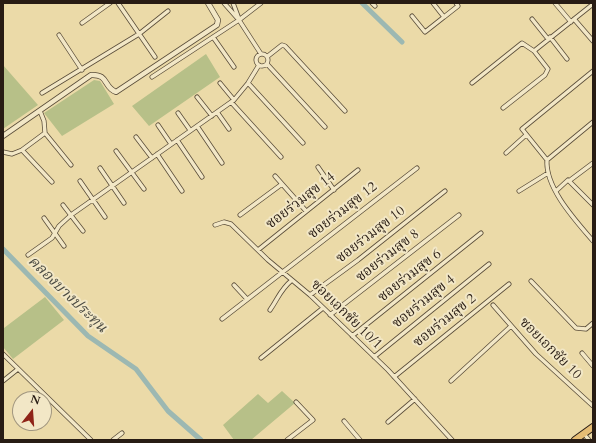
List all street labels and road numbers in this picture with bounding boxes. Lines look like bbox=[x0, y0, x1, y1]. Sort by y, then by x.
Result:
street label: ซอยร่วมสุข 14 bbox=[263, 169, 339, 233]
street label: ซอยร่วมสุข 12 bbox=[305, 179, 381, 243]
street label: ซอยร่วมสุข 10 bbox=[333, 203, 409, 267]
street label: ซอยร่วมสุข 8 bbox=[353, 226, 423, 286]
street label: ซอยร่วมสุข 6 bbox=[375, 246, 445, 306]
street label: ซอยร่วมสุข 4 bbox=[389, 272, 459, 332]
street label: ซอยเอกชัย 10/1 bbox=[307, 277, 385, 353]
street label: ซอยร่วมสุข 2 bbox=[410, 291, 480, 351]
street label: ซอยเอกชัย 10 bbox=[515, 314, 585, 384]

